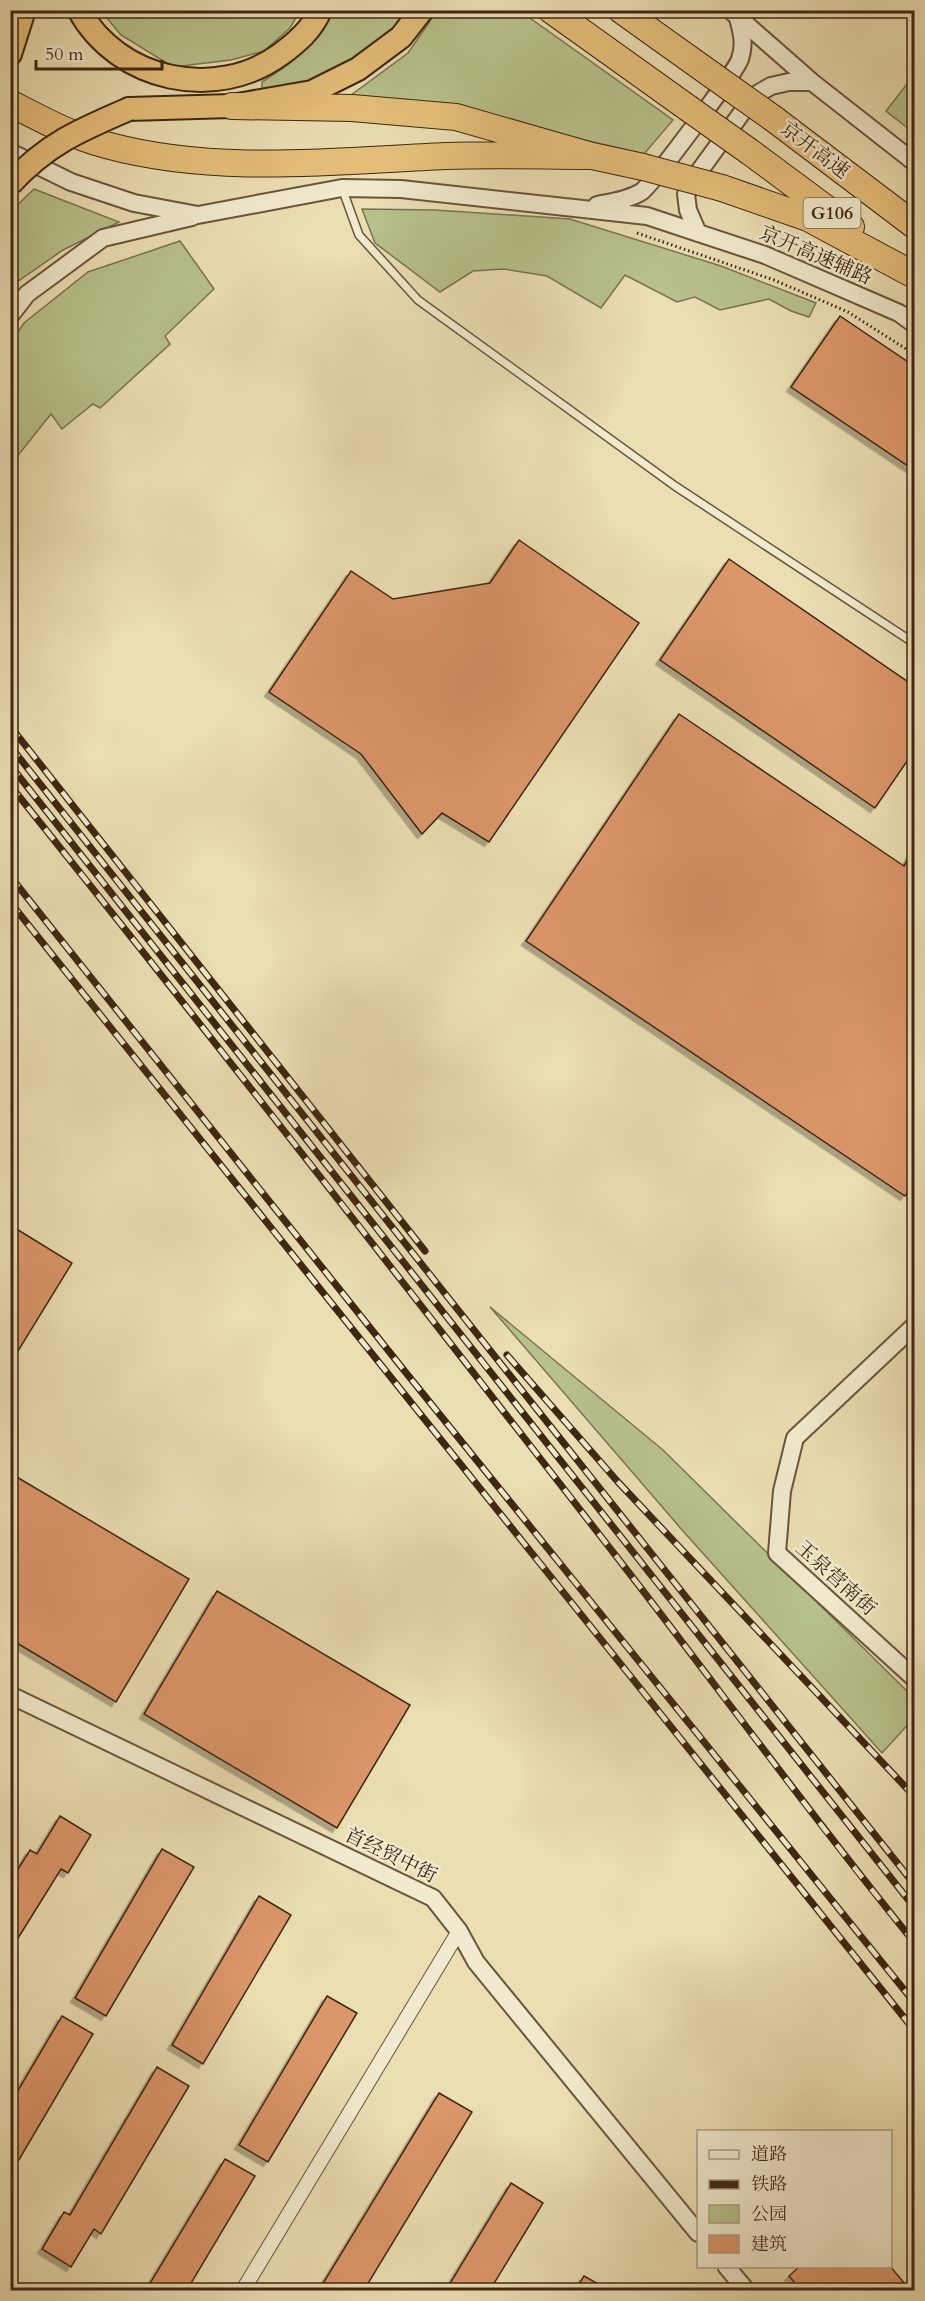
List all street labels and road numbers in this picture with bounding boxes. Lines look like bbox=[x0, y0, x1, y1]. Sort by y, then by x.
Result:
street label: 京开高速 bbox=[775, 115, 855, 185]
road number: G106 bbox=[804, 198, 860, 228]
street label: 京开高速辅路 bbox=[755, 219, 877, 291]
street label: 玉泉营南街 bbox=[790, 1535, 882, 1621]
street label: 首经贸中街 bbox=[340, 1821, 442, 1889]

